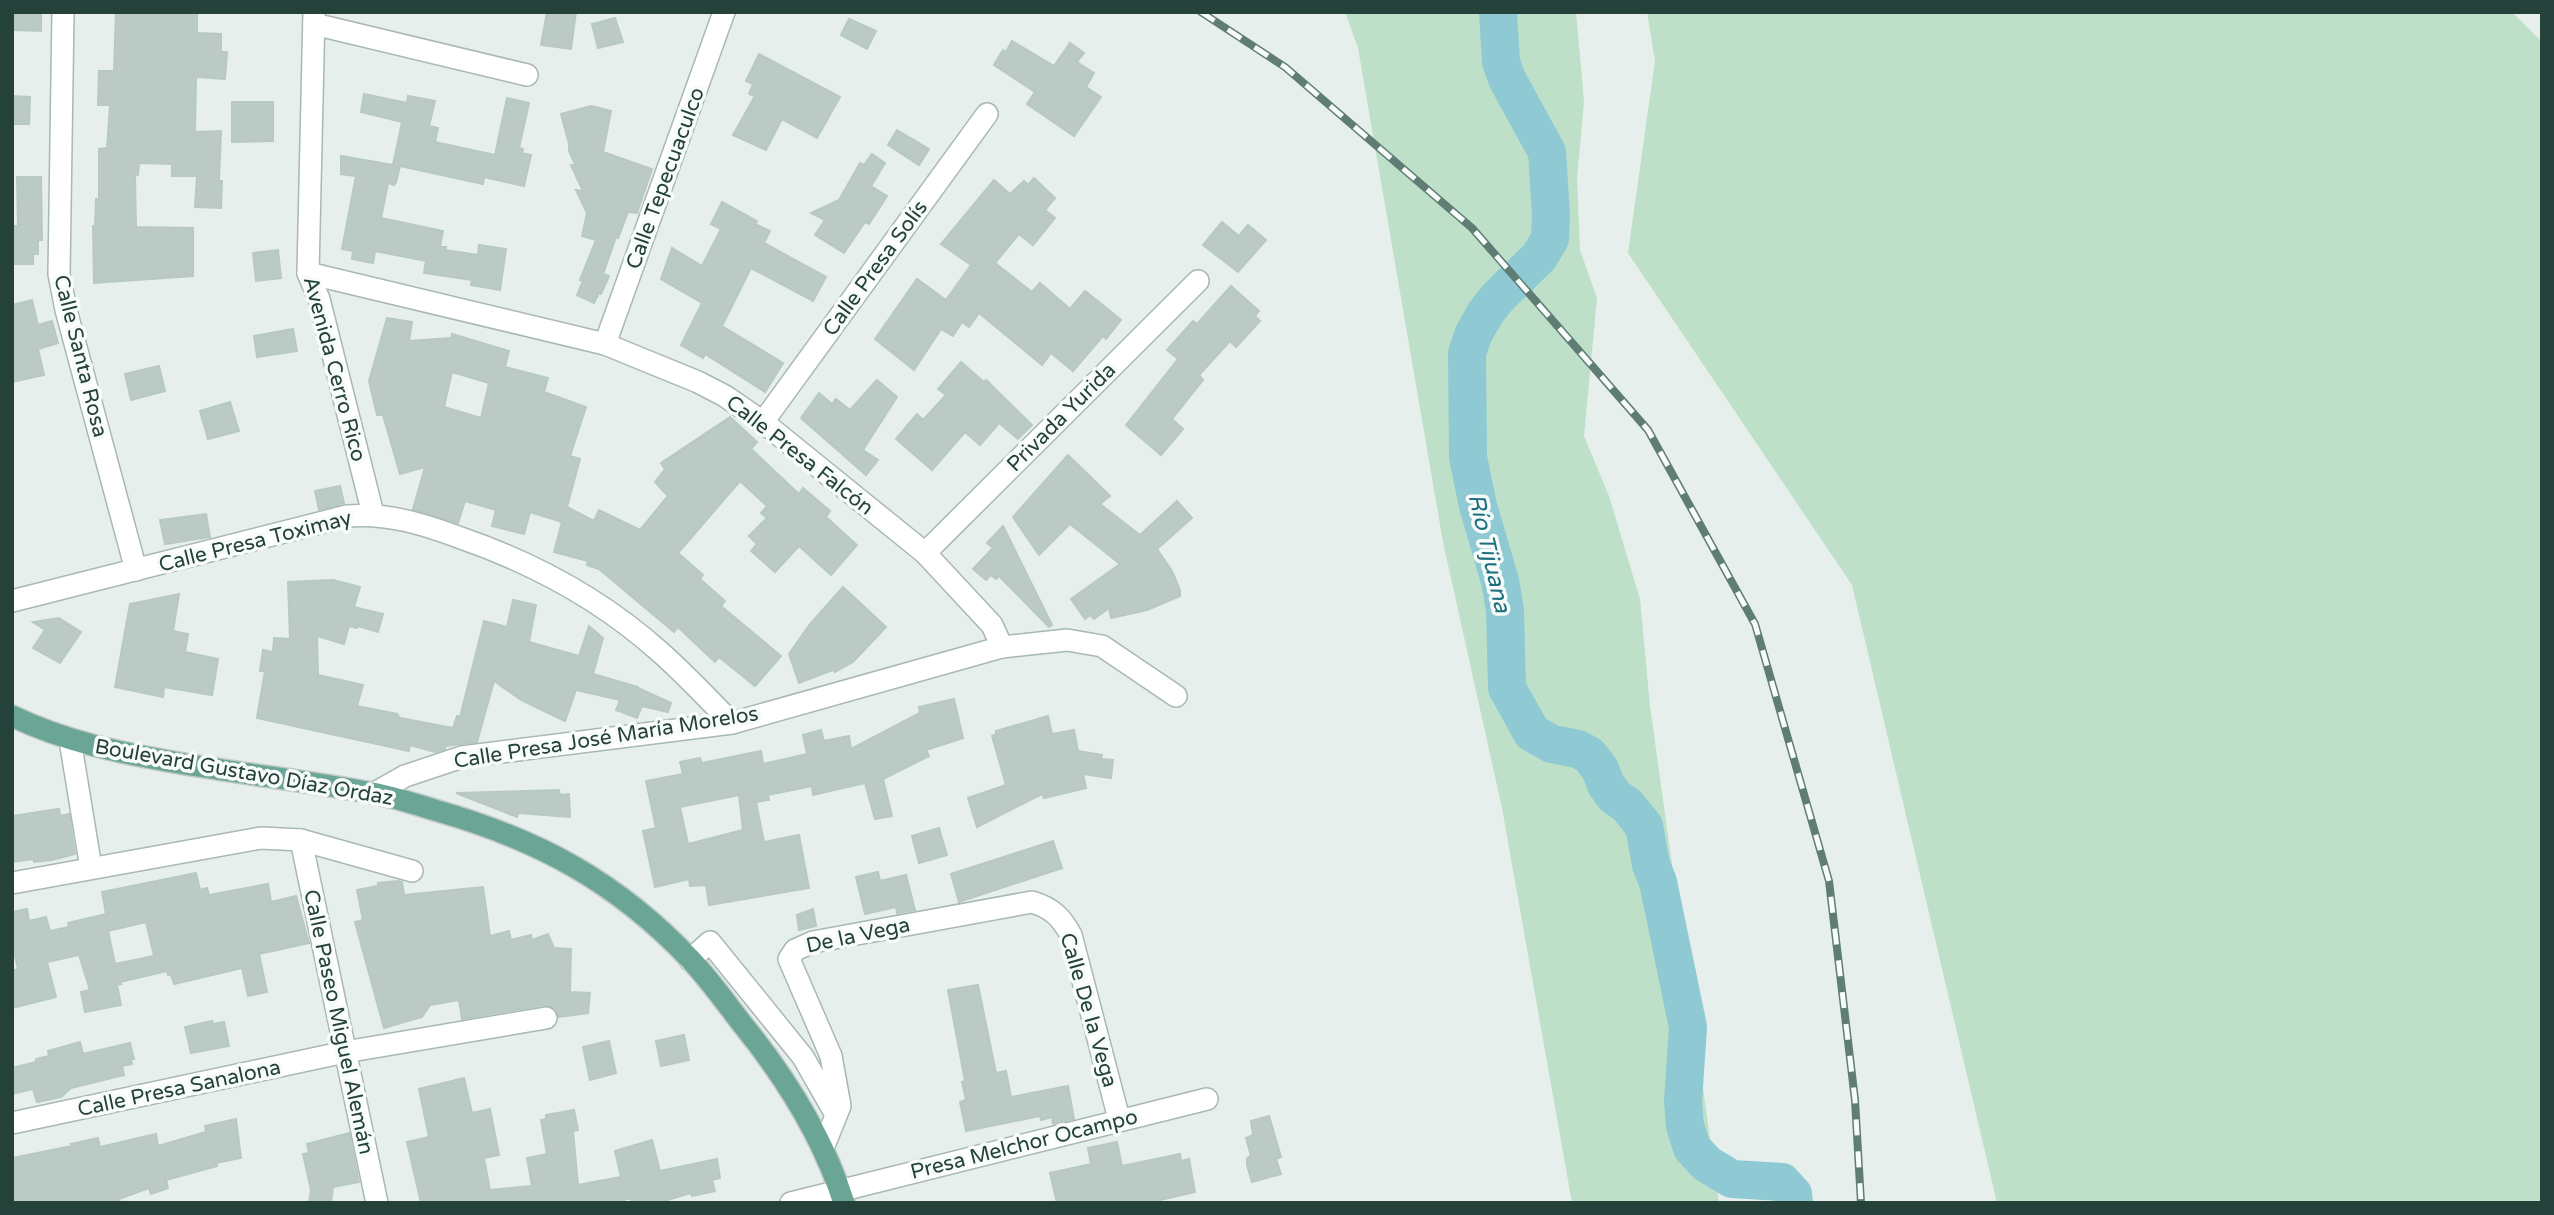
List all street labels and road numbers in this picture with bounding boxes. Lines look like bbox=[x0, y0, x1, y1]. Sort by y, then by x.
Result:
street label: Calle Tepecuaculco bbox=[621, 84, 710, 272]
street label: Calle Presa Solís bbox=[818, 196, 933, 341]
street label: Calle Santa Rosa bbox=[48, 272, 113, 440]
street label: Avenida Cerro Rico bbox=[298, 274, 371, 464]
street label: Privada Yurida bbox=[1002, 358, 1121, 477]
street label: Calle Presa Falcón bbox=[721, 390, 878, 521]
street label: Calle Presa Toximay bbox=[156, 505, 354, 578]
street label: Calle Presa José María Morelos bbox=[452, 701, 760, 774]
street label: Boulevard Gustavo Díaz Ordaz bbox=[93, 734, 395, 811]
street label: Calle Paseo Miguel Alemán bbox=[298, 887, 379, 1157]
street label: De la Vega bbox=[804, 912, 912, 959]
street label: Calle De la Vega bbox=[1054, 930, 1123, 1090]
street label: Calle Presa Sanalona bbox=[75, 1055, 283, 1122]
street label: Presa Melchor Ocampo bbox=[908, 1104, 1140, 1185]

